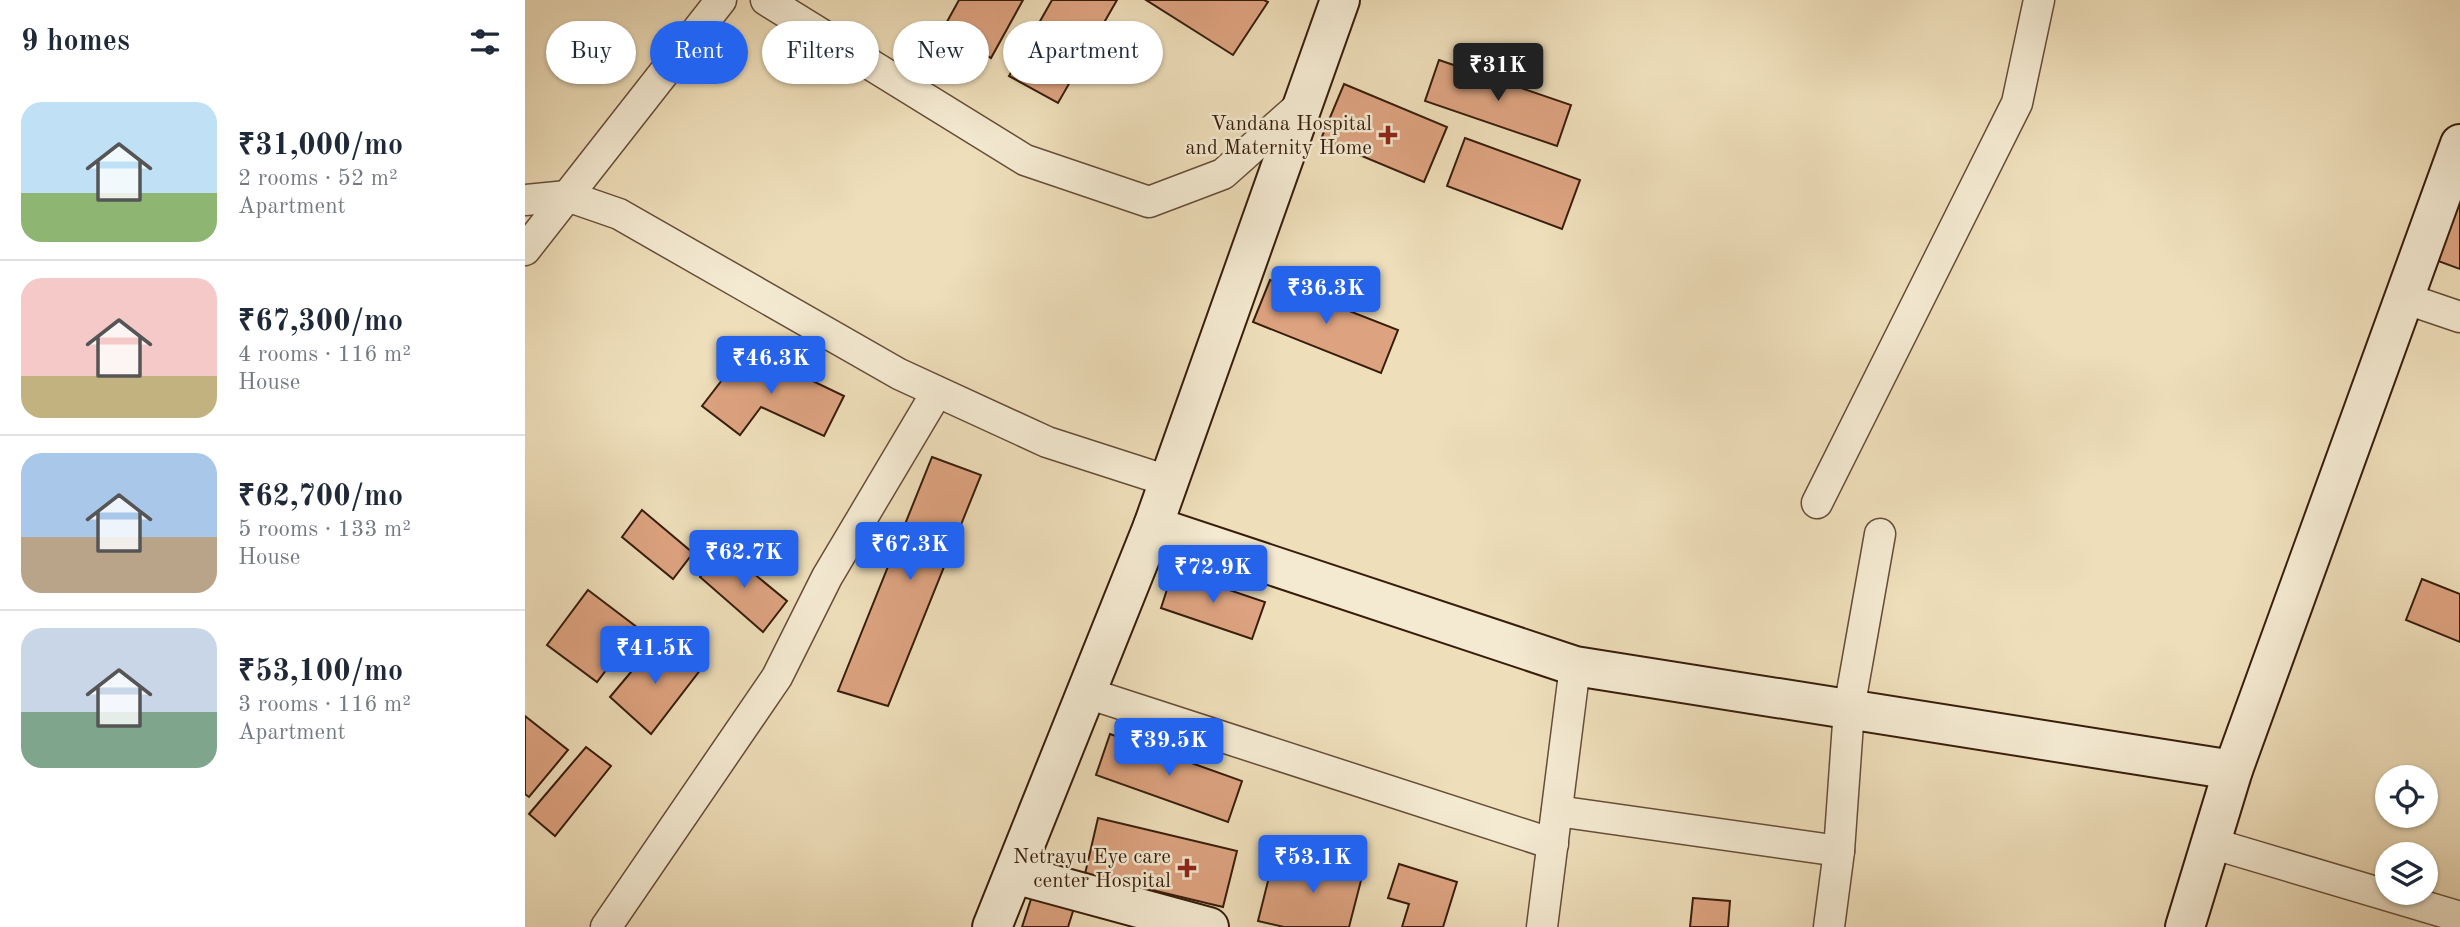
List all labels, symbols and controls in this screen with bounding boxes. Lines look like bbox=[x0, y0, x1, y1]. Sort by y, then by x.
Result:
chip: Buy bbox=[546, 21, 636, 84]
chip: Rent bbox=[650, 21, 748, 84]
chip: Filters bbox=[762, 21, 879, 84]
chip: New bbox=[893, 21, 989, 84]
chip: Apartment bbox=[1003, 21, 1163, 84]
icon: filters bbox=[466, 23, 504, 61]
text: 9 homes bbox=[21, 27, 130, 57]
pin: ₹31K bbox=[1457, 43, 1539, 103]
text: ₹31K bbox=[1469, 54, 1527, 77]
place label: Vandana Hospital and Maternity Home bbox=[1185, 114, 1372, 159]
marker: Vandana Hospital and Maternity Home bbox=[1378, 125, 1398, 145]
icon: home bbox=[77, 130, 161, 214]
text: ₹31,000/mo bbox=[238, 131, 403, 161]
text: 2 rooms · 52 m² bbox=[238, 167, 398, 190]
text: Apartment bbox=[238, 195, 346, 218]
pin: ₹36.3K bbox=[1269, 266, 1383, 326]
text: ₹36.3K bbox=[1287, 277, 1365, 300]
icon: home bbox=[77, 306, 161, 390]
text: ₹67,300/mo bbox=[238, 307, 403, 337]
pin: ₹46.3K bbox=[714, 336, 828, 396]
text: 4 rooms · 116 m² bbox=[238, 343, 411, 366]
text: ₹46.3K bbox=[732, 347, 810, 370]
text: House bbox=[238, 371, 300, 394]
icon: home bbox=[77, 481, 161, 565]
text: ₹62,700/mo bbox=[238, 482, 403, 512]
text: 5 rooms · 133 m² bbox=[238, 518, 411, 541]
pin: ₹67.3K bbox=[853, 522, 967, 582]
pin: ₹62.7K bbox=[687, 530, 801, 590]
text: ₹67.3K bbox=[871, 533, 949, 556]
text: ₹62.7K bbox=[705, 541, 783, 564]
text: House bbox=[238, 546, 300, 569]
pin: ₹72.9K bbox=[1156, 546, 1270, 605]
text: ₹72.9K bbox=[1174, 556, 1252, 579]
pin: ₹41.5K bbox=[598, 626, 712, 686]
text: ₹41.5K bbox=[616, 637, 694, 660]
icon: home bbox=[77, 656, 161, 740]
text: ₹53,100/mo bbox=[238, 657, 403, 687]
text: 3 rooms · 116 m² bbox=[238, 693, 411, 716]
pin: ₹39.5K bbox=[1112, 718, 1226, 778]
text: Apartment bbox=[238, 721, 346, 744]
text: ₹39.5K bbox=[1130, 729, 1208, 752]
map controls bbox=[2375, 765, 2438, 905]
button: locate bbox=[2375, 765, 2438, 828]
pin: ₹53.1K bbox=[1256, 836, 1370, 895]
button: layers bbox=[2375, 842, 2438, 905]
text: ₹53.1K bbox=[1274, 846, 1352, 869]
place label: Netrayu Eye care center Hospital bbox=[1013, 847, 1171, 892]
marker: Netrayu Eye care center Hospital bbox=[1177, 858, 1197, 878]

